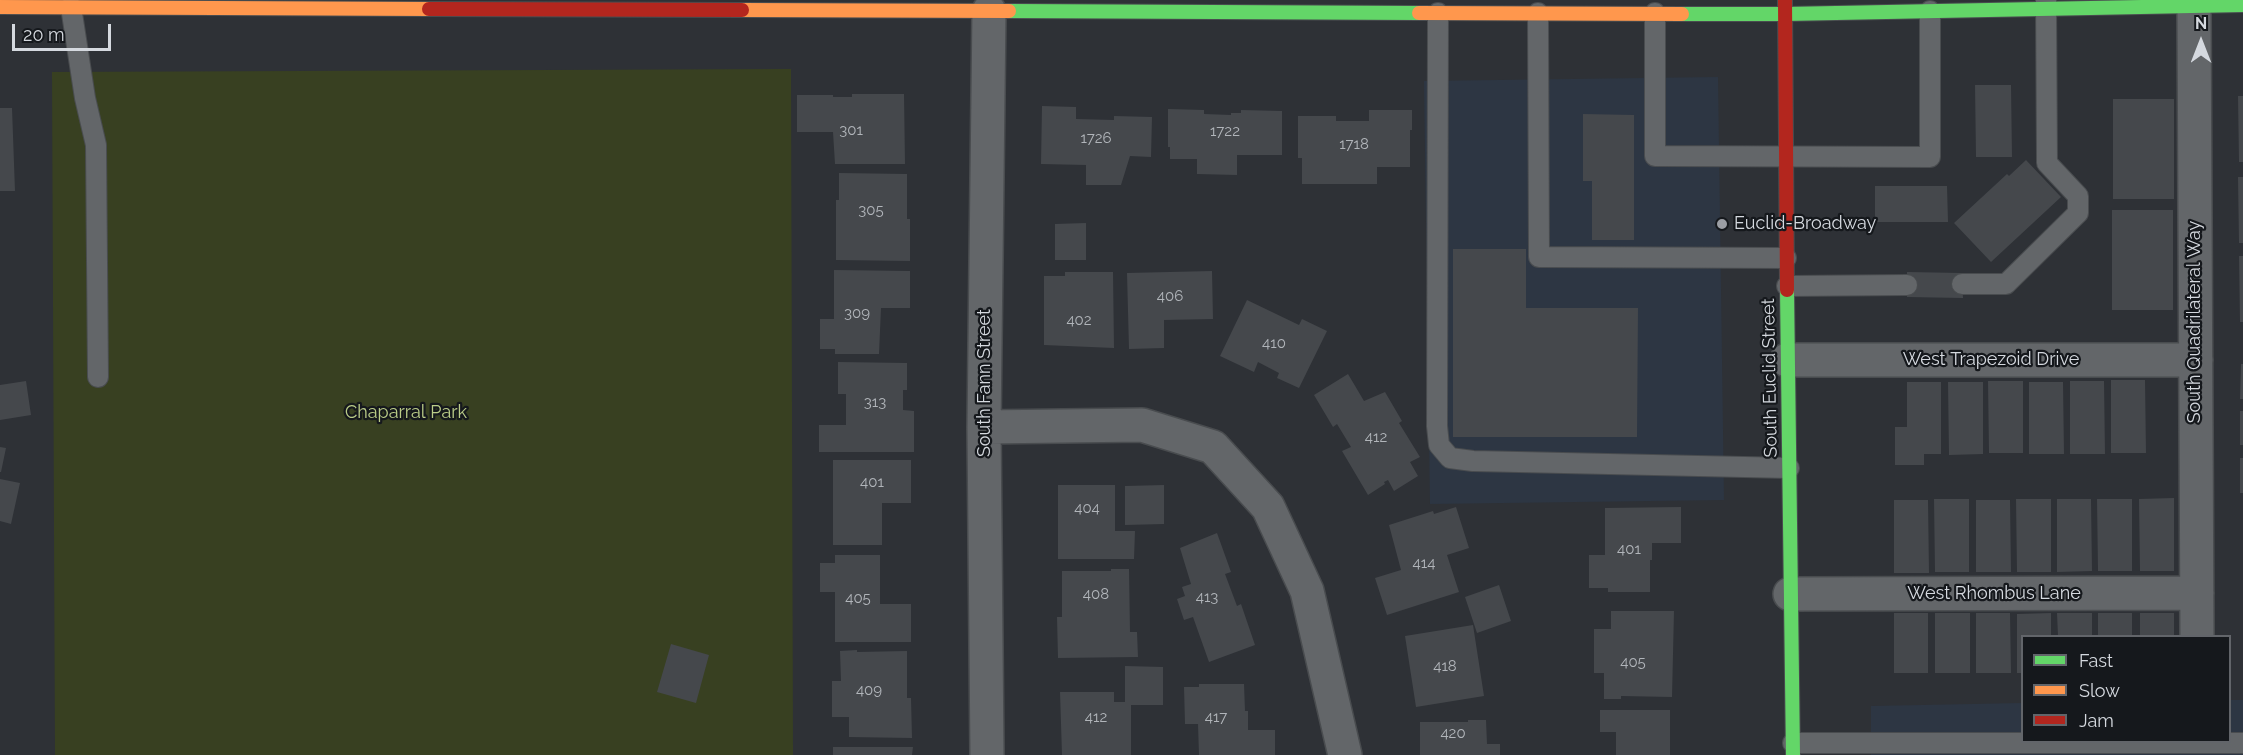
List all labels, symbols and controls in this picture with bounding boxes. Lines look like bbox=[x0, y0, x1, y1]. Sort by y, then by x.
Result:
scale bar bbox=[15, 12, 114, 50]
north arrow bbox=[2171, 12, 2231, 72]
text: N bbox=[2195, 14, 2207, 33]
text: 20 m bbox=[23, 24, 65, 45]
house number: 301 bbox=[839, 121, 863, 139]
house number: 1722 bbox=[1210, 122, 1240, 140]
house number: 1726 bbox=[1080, 129, 1112, 147]
house number: 1718 bbox=[1339, 135, 1369, 153]
house number: 305 bbox=[858, 201, 884, 219]
place label: Euclid-Broadway bbox=[1734, 213, 1876, 235]
marker: Euclid-Broadway bbox=[1715, 217, 1729, 231]
street label: South Quadrilateral Way bbox=[2184, 221, 2206, 423]
house number: 406 bbox=[1157, 287, 1183, 305]
street label: South Euclid Street bbox=[1758, 298, 1782, 458]
house number: 309 bbox=[844, 304, 870, 322]
street label: South Fann Street bbox=[974, 309, 996, 457]
house number: 402 bbox=[1066, 311, 1092, 329]
house number: 410 bbox=[1262, 334, 1286, 352]
street label: West Trapezoid Drive bbox=[1903, 349, 2079, 371]
house number: 313 bbox=[864, 393, 886, 411]
park label: Chaparral Park bbox=[345, 402, 467, 424]
house number: 412 bbox=[1365, 428, 1387, 446]
house number: 401 bbox=[860, 473, 884, 491]
house number: 404 bbox=[1074, 499, 1100, 517]
house number: 401 bbox=[1617, 540, 1641, 558]
house number: 414 bbox=[1413, 554, 1435, 572]
street label: West Rhombus Lane bbox=[1907, 583, 2081, 605]
house number: 408 bbox=[1083, 585, 1109, 603]
house number: 413 bbox=[1196, 588, 1218, 606]
house number: 405 bbox=[845, 589, 871, 607]
legend bbox=[2021, 635, 2231, 743]
text: Fast bbox=[2079, 650, 2113, 671]
house number: 405 bbox=[1620, 653, 1646, 671]
house number: 418 bbox=[1433, 657, 1457, 675]
text: Slow bbox=[2079, 680, 2120, 701]
house number: 409 bbox=[856, 681, 882, 699]
house number: 412 bbox=[1085, 708, 1107, 726]
house number: 417 bbox=[1205, 708, 1227, 726]
text: Jam bbox=[2079, 710, 2114, 731]
house number: 420 bbox=[1440, 724, 1466, 742]

